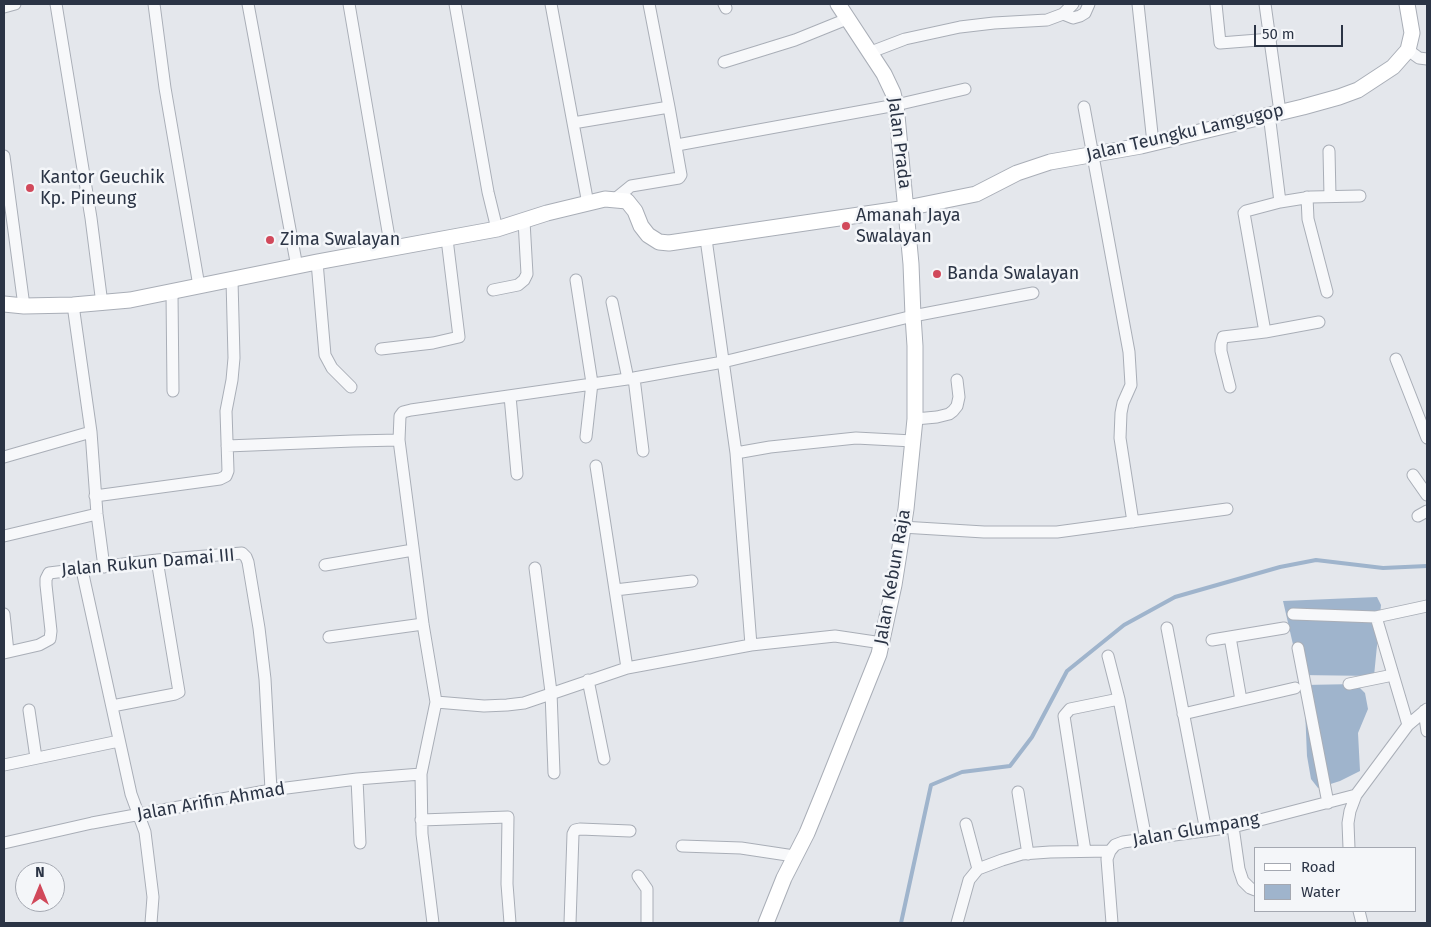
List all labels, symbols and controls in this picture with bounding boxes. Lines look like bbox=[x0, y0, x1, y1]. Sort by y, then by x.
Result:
scale bar bbox=[1256, 15, 1345, 47]
text: 50 m bbox=[1262, 25, 1295, 43]
street label: Jalan Prada bbox=[883, 96, 915, 190]
street label: Jalan Teungku Lamgugop bbox=[1084, 100, 1286, 166]
place label: Kantor Geuchik Kp. Pineung bbox=[40, 167, 164, 210]
marker: Kantor Geuchik Kp. Pineung bbox=[24, 182, 36, 194]
place label: Amanah Jaya Swalayan bbox=[856, 205, 961, 248]
marker: Amanah Jaya Swalayan bbox=[840, 220, 852, 232]
place label: Zima Swalayan bbox=[280, 229, 400, 251]
marker: Zima Swalayan bbox=[264, 234, 276, 246]
place label: Banda Swalayan bbox=[947, 263, 1079, 285]
marker: Banda Swalayan bbox=[931, 268, 943, 280]
street label: Jalan Kebun Raja bbox=[870, 508, 916, 646]
street label: Jalan Rukun Damai III bbox=[60, 545, 236, 581]
street label: Jalan Arifin Ahmad bbox=[135, 778, 287, 826]
street label: Jalan Glumpang bbox=[1131, 808, 1261, 852]
legend bbox=[1254, 847, 1416, 912]
text: Road bbox=[1301, 858, 1336, 876]
north arrow bbox=[15, 862, 65, 912]
text: N bbox=[35, 864, 45, 881]
text: Water bbox=[1301, 883, 1340, 901]

